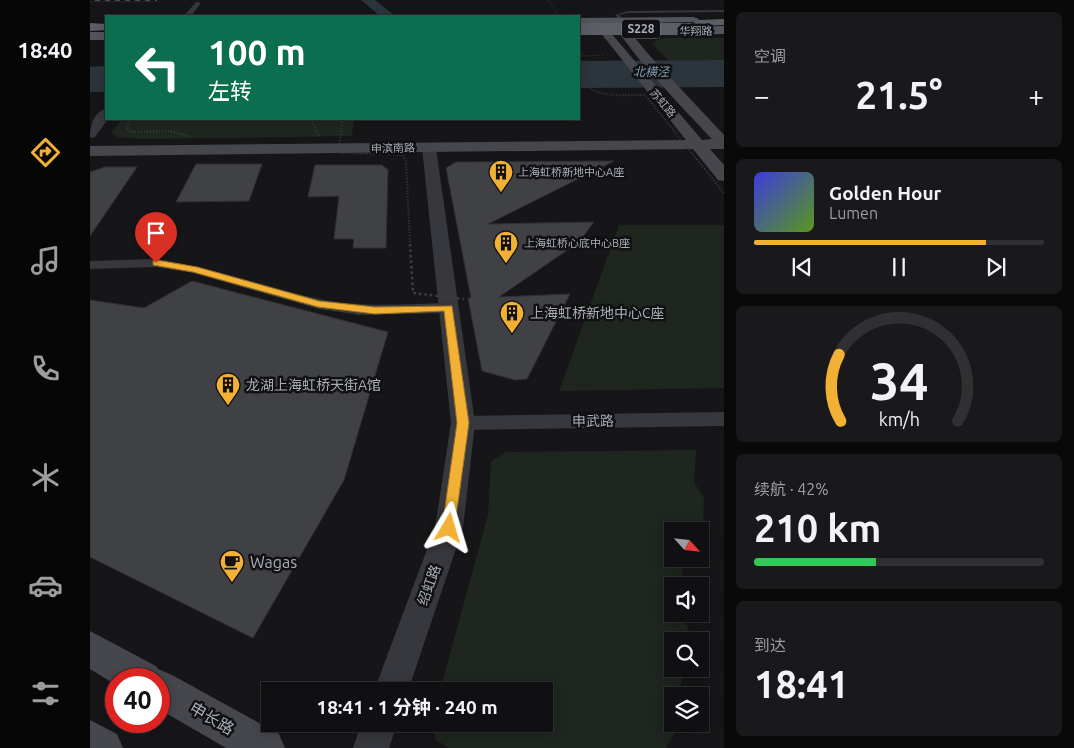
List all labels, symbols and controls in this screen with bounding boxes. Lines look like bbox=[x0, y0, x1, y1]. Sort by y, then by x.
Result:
road number: S228 bbox=[622, 20, 660, 38]
street label: 华翔路 bbox=[679, 25, 713, 37]
text: 100 m bbox=[208, 32, 306, 72]
icon: left bbox=[125, 35, 190, 100]
text: 18:40 bbox=[17, 37, 73, 62]
text: 空调 bbox=[754, 47, 786, 65]
water label: 北横泾 bbox=[633, 65, 670, 78]
text: 21.5° bbox=[855, 74, 943, 116]
text: 左转 bbox=[208, 78, 252, 103]
text: − bbox=[754, 80, 770, 111]
text: + bbox=[1028, 80, 1044, 111]
street label: 苏虹路 bbox=[648, 87, 678, 119]
icon: directions bbox=[28, 135, 63, 170]
street label: 申滨南路 bbox=[371, 142, 415, 154]
building icon: 上海虹桥新地中心A座 bbox=[488, 159, 514, 193]
place label: 上海虹桥新地中心A座 bbox=[518, 166, 624, 178]
text: Golden Hour bbox=[829, 182, 941, 204]
text: Lumen bbox=[829, 204, 878, 222]
pin bbox=[135, 212, 177, 263]
icon: arrive bbox=[142, 219, 170, 247]
building icon: 上海虹桥心底中心B座 bbox=[493, 230, 519, 264]
place label: 上海虹桥心底中心B座 bbox=[524, 237, 630, 249]
icon: music bbox=[28, 243, 63, 278]
icon: previous bbox=[788, 253, 816, 281]
icon: pause bbox=[885, 253, 913, 281]
icon: next bbox=[982, 253, 1010, 281]
building icon: 上海虹桥新地中心C座 bbox=[499, 300, 525, 334]
place label: 上海虹桥新地中心C座 bbox=[530, 305, 665, 321]
icon: phone bbox=[28, 351, 63, 386]
text: 34 bbox=[870, 352, 928, 410]
building icon: 龙湖上海虹桥天街A馆 bbox=[215, 372, 241, 406]
place label: 龙湖上海虹桥天街A馆 bbox=[246, 377, 381, 393]
text: km/h bbox=[878, 409, 920, 429]
street label: 申武路 bbox=[572, 413, 614, 429]
icon: climate bbox=[28, 460, 63, 495]
text: 续航 · 42% bbox=[754, 480, 829, 498]
position arrow bbox=[422, 501, 474, 553]
text: 210 km bbox=[754, 507, 881, 549]
north arrow bbox=[664, 522, 709, 568]
map controls bbox=[664, 522, 709, 732]
cafe icon: Wagas bbox=[219, 549, 245, 583]
place label: Wagas bbox=[250, 553, 297, 571]
street label: 绍虹路 bbox=[414, 563, 444, 607]
icon: car bbox=[28, 568, 63, 603]
button: sound bbox=[664, 577, 709, 622]
button: search bbox=[664, 632, 709, 677]
text: 到达 bbox=[754, 636, 786, 654]
text: 18:41 bbox=[754, 663, 849, 705]
speed limit sign: 40 bbox=[105, 668, 170, 733]
icon: filters bbox=[28, 676, 63, 711]
button: layers bbox=[664, 687, 709, 732]
text: 18:41 · 1 分钟 · 240 m bbox=[316, 696, 498, 718]
street label: 申长路 bbox=[187, 698, 237, 738]

